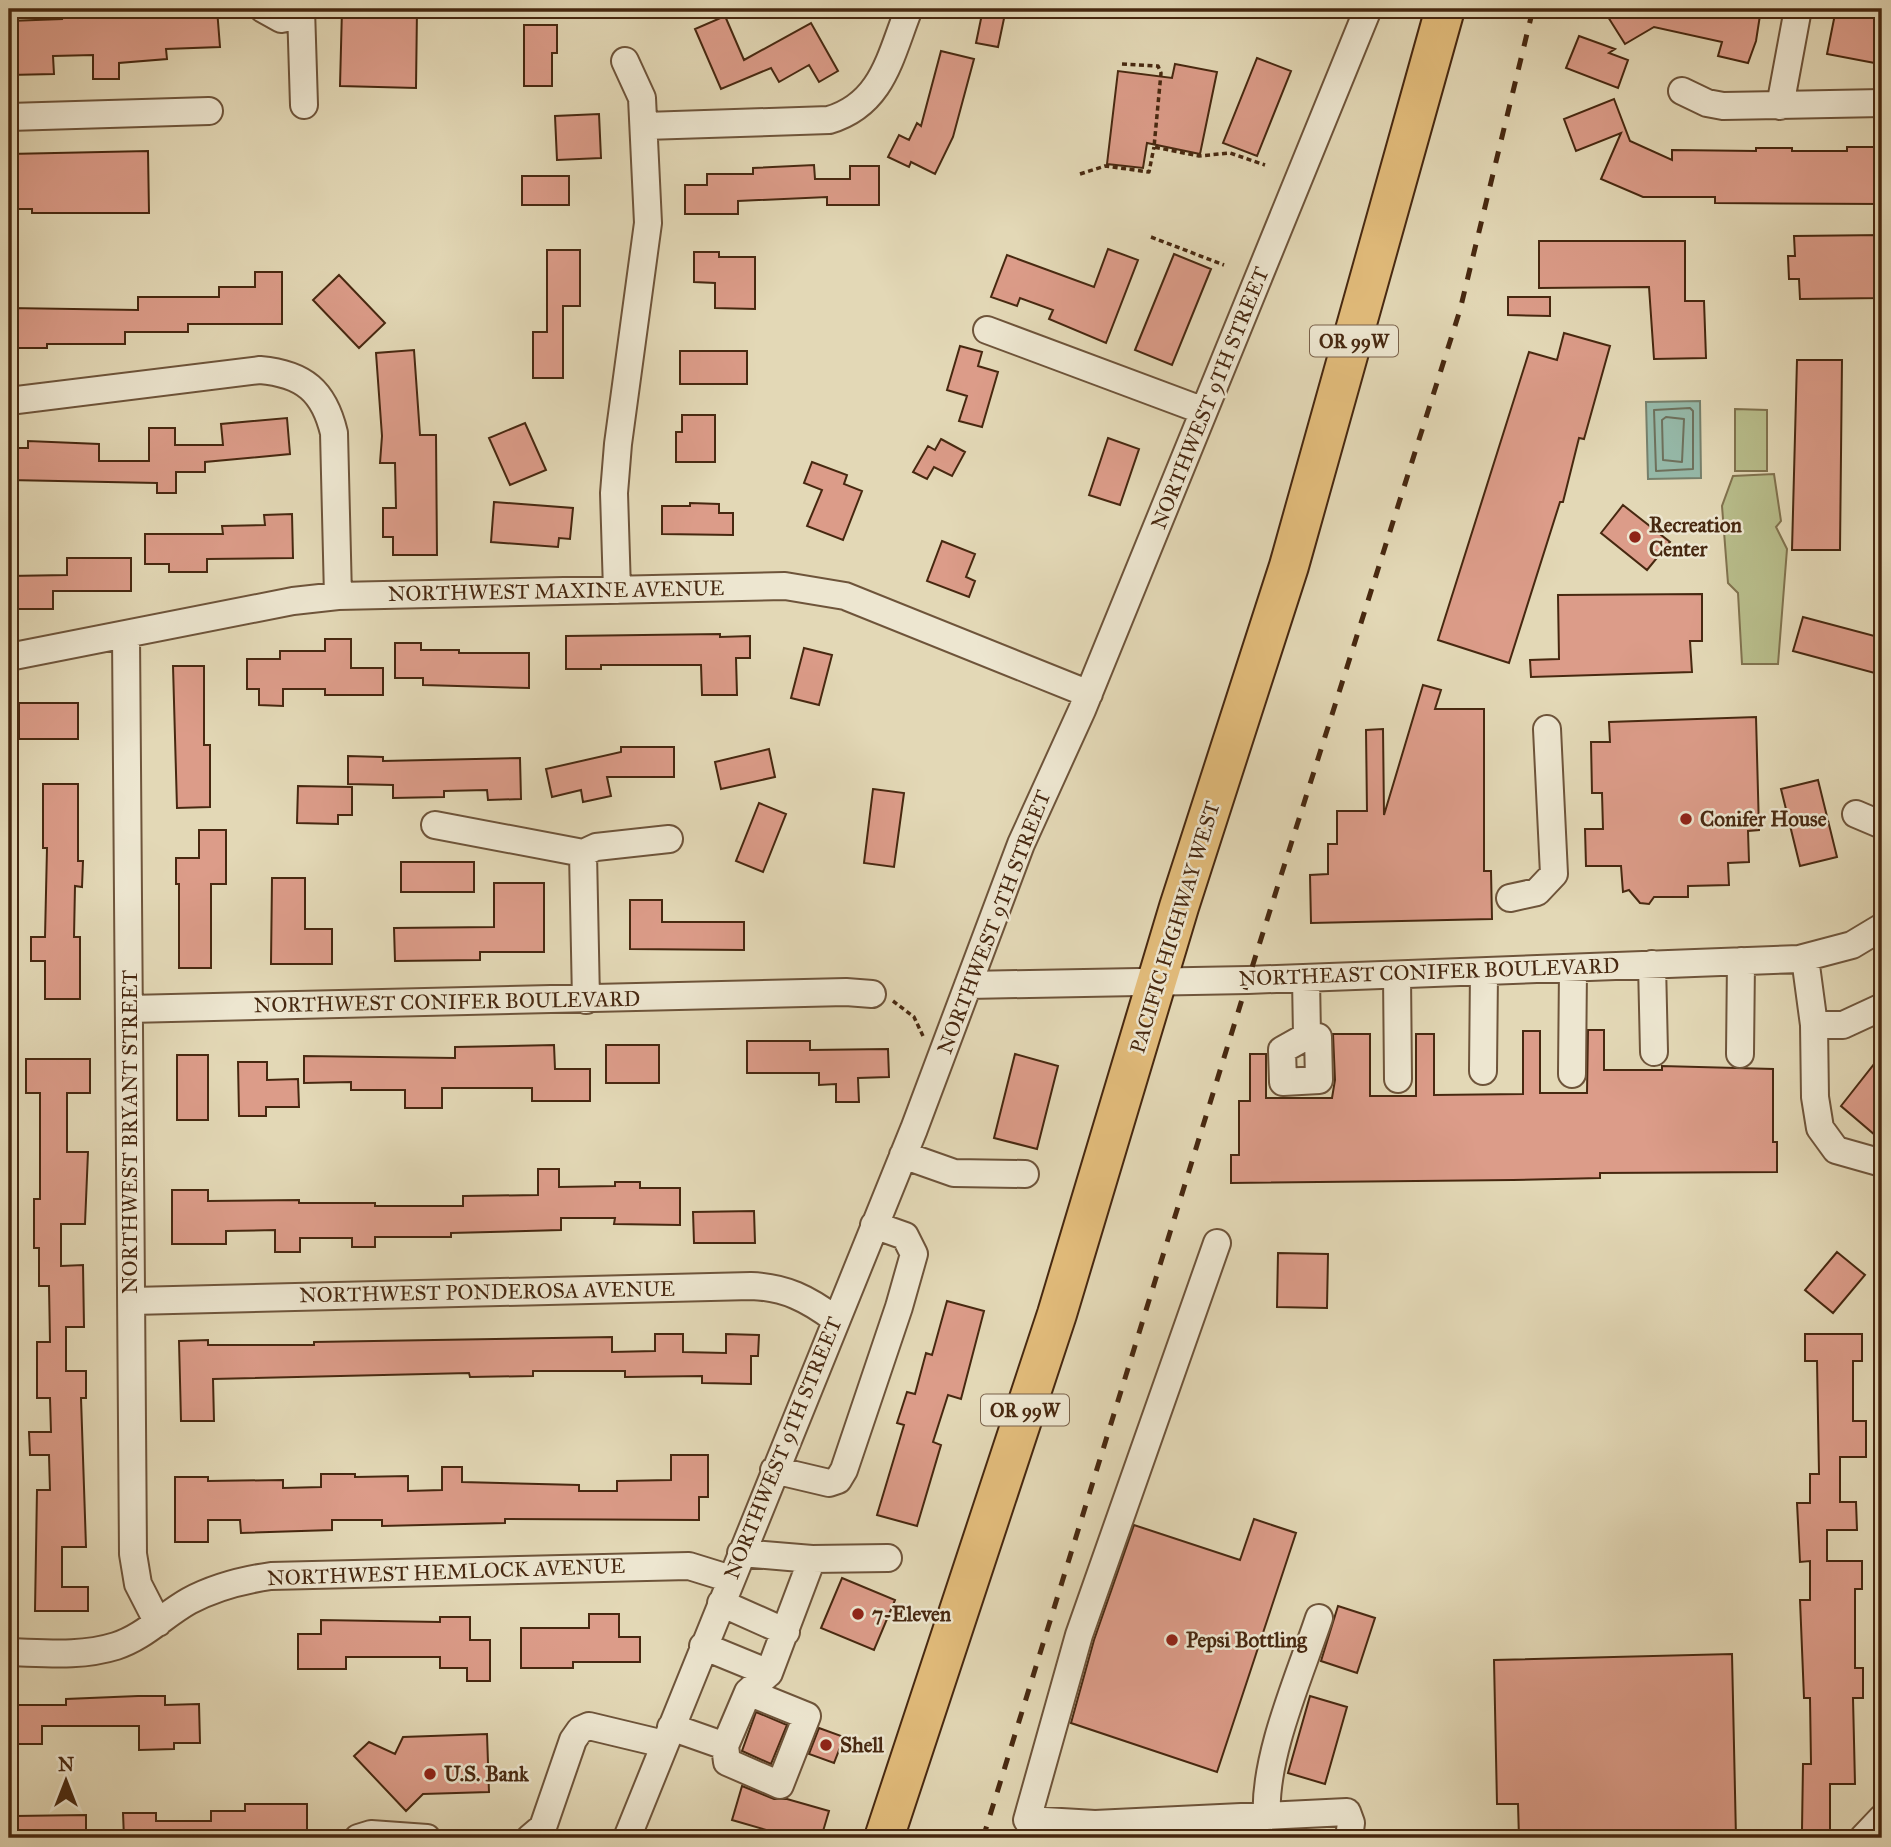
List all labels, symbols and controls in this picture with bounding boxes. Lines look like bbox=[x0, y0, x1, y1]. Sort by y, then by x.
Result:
street label: NORTHWEST 9TH STREET bbox=[1145, 263, 1275, 533]
road number: OR 99W bbox=[1310, 326, 1398, 356]
place label: Recreation Center bbox=[1649, 512, 1742, 562]
marker: Recreation Center bbox=[1627, 529, 1643, 545]
street label: NORTHWEST MAXINE AVENUE bbox=[388, 575, 724, 607]
street label: NORTHWEST 9TH STREET bbox=[932, 786, 1056, 1058]
street label: PACIFIC HIGHWAY WEST bbox=[1124, 798, 1226, 1056]
place label: Conifer House bbox=[1700, 806, 1827, 832]
marker: Conifer House bbox=[1678, 811, 1694, 827]
street label: NORTHEAST CONIFER BOULEVARD bbox=[1238, 952, 1620, 992]
street label: NORTHWEST BRYANT STREET bbox=[117, 970, 143, 1294]
street label: NORTHWEST CONIFER BOULEVARD bbox=[253, 986, 641, 1018]
street label: NORTHWEST PONDEROSA AVENUE bbox=[299, 1276, 675, 1308]
street label: NORTHWEST 9TH STREET bbox=[718, 1313, 848, 1583]
road number: OR 99W bbox=[981, 1394, 1069, 1426]
street label: NORTHWEST HEMLOCK AVENUE bbox=[267, 1553, 625, 1591]
place label: 7-Eleven bbox=[872, 1601, 952, 1627]
marker: 7-Eleven bbox=[850, 1606, 866, 1622]
place label: Pepsi Bottling bbox=[1186, 1627, 1308, 1653]
marker: Pepsi Bottling bbox=[1164, 1632, 1180, 1648]
place label: Shell bbox=[840, 1732, 885, 1758]
marker: Shell bbox=[818, 1737, 834, 1753]
north arrow bbox=[32, 1745, 102, 1815]
text: N bbox=[58, 1753, 74, 1776]
place label: U.S. Bank bbox=[444, 1761, 530, 1787]
marker: U.S. Bank bbox=[422, 1766, 438, 1782]

